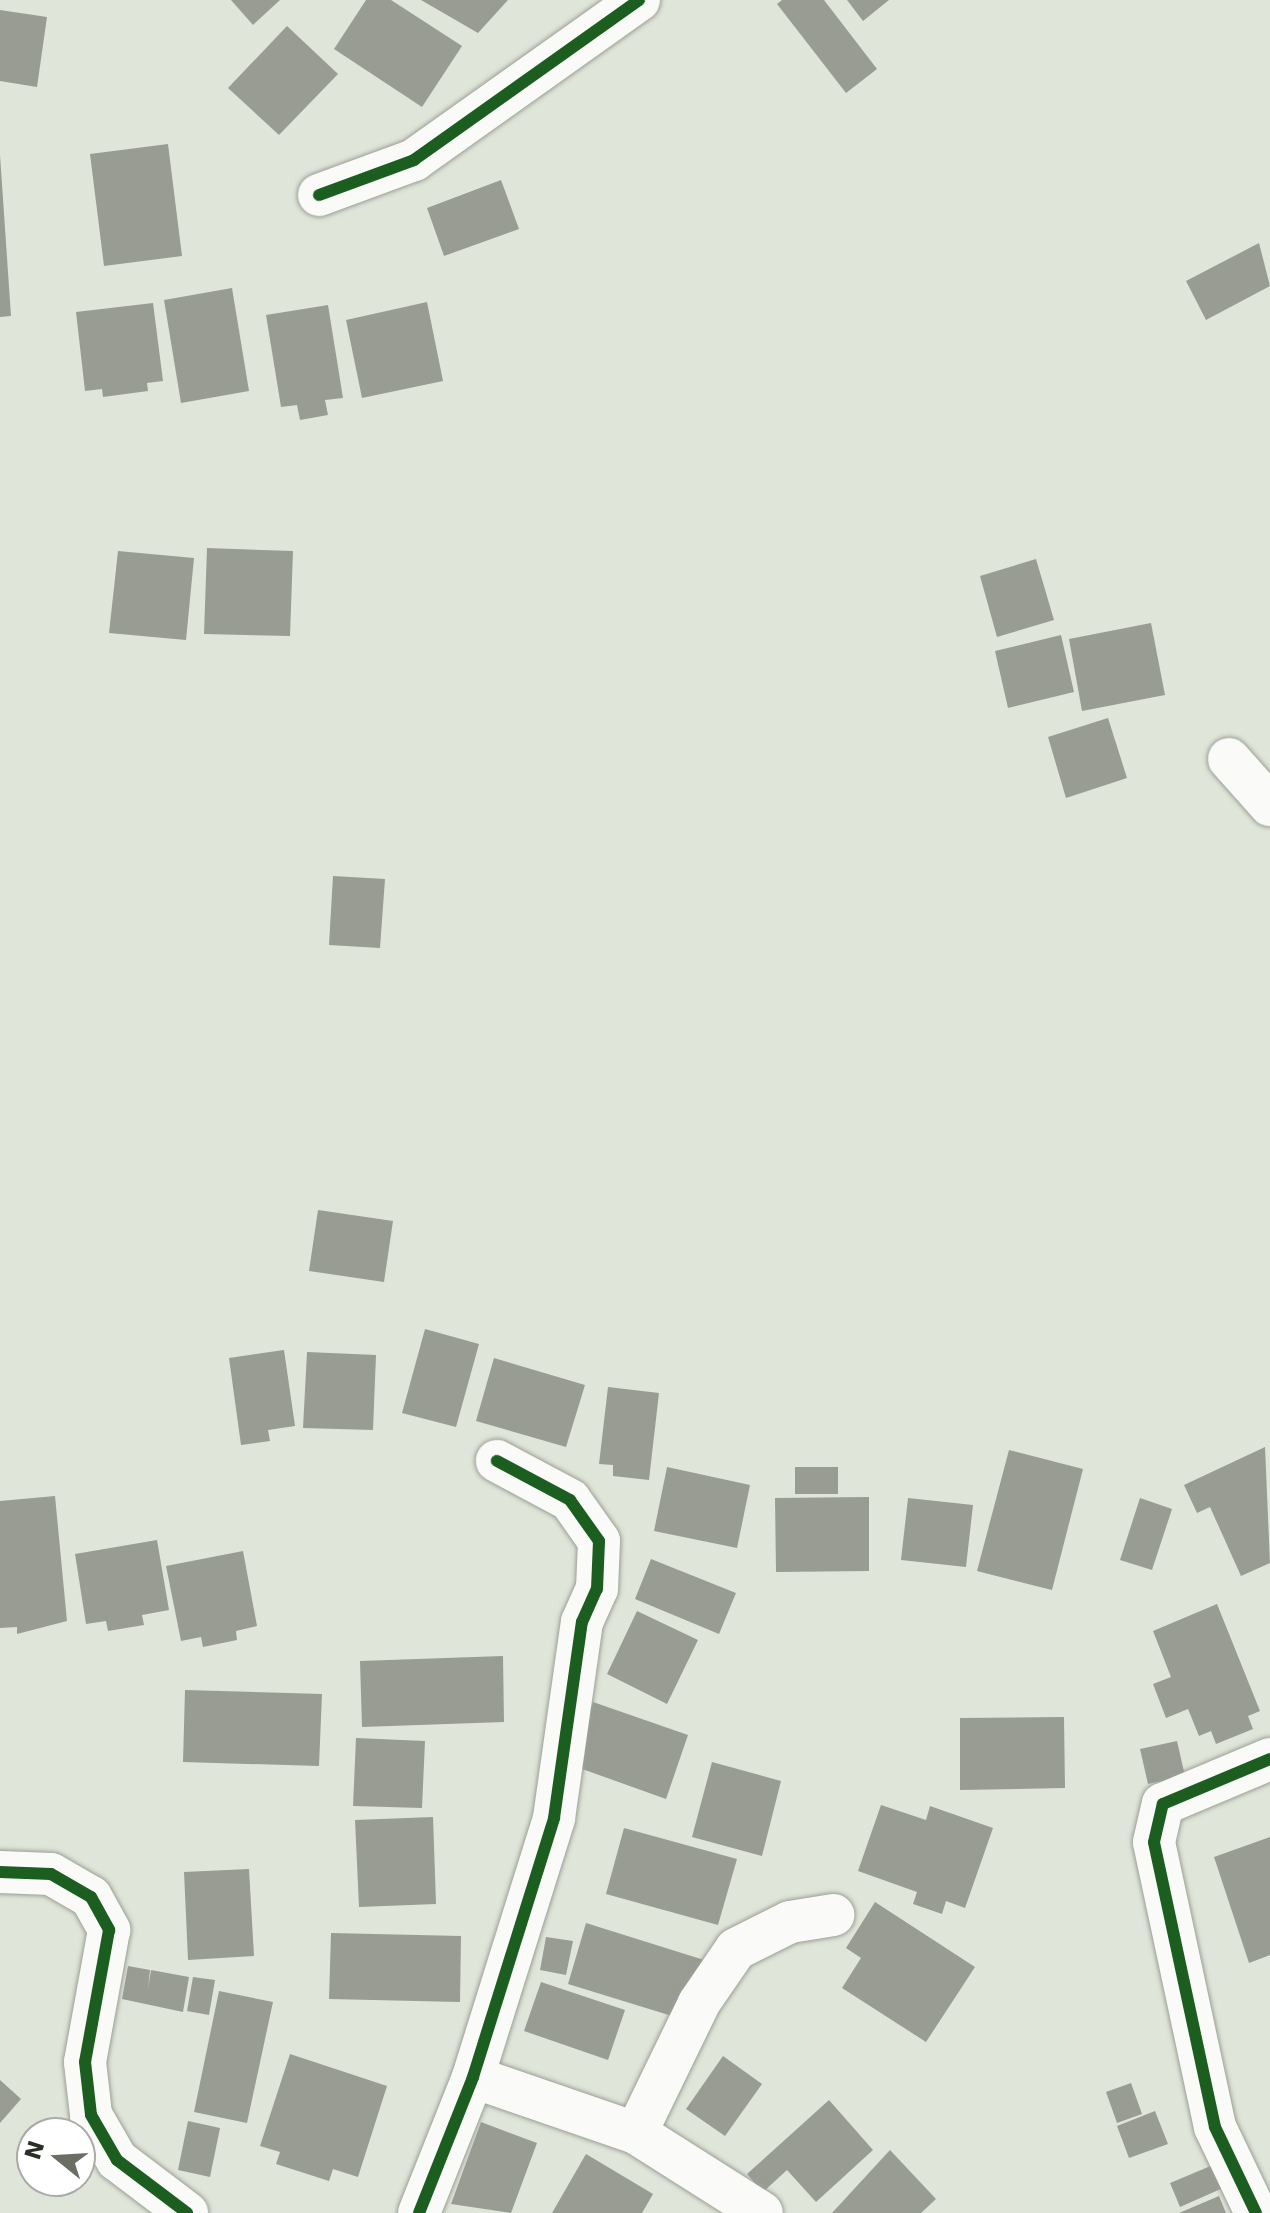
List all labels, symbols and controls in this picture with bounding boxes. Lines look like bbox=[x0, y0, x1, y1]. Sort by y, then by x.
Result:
north arrow bbox=[16, 2117, 96, 2197]
text: N bbox=[20, 2137, 49, 2163]

